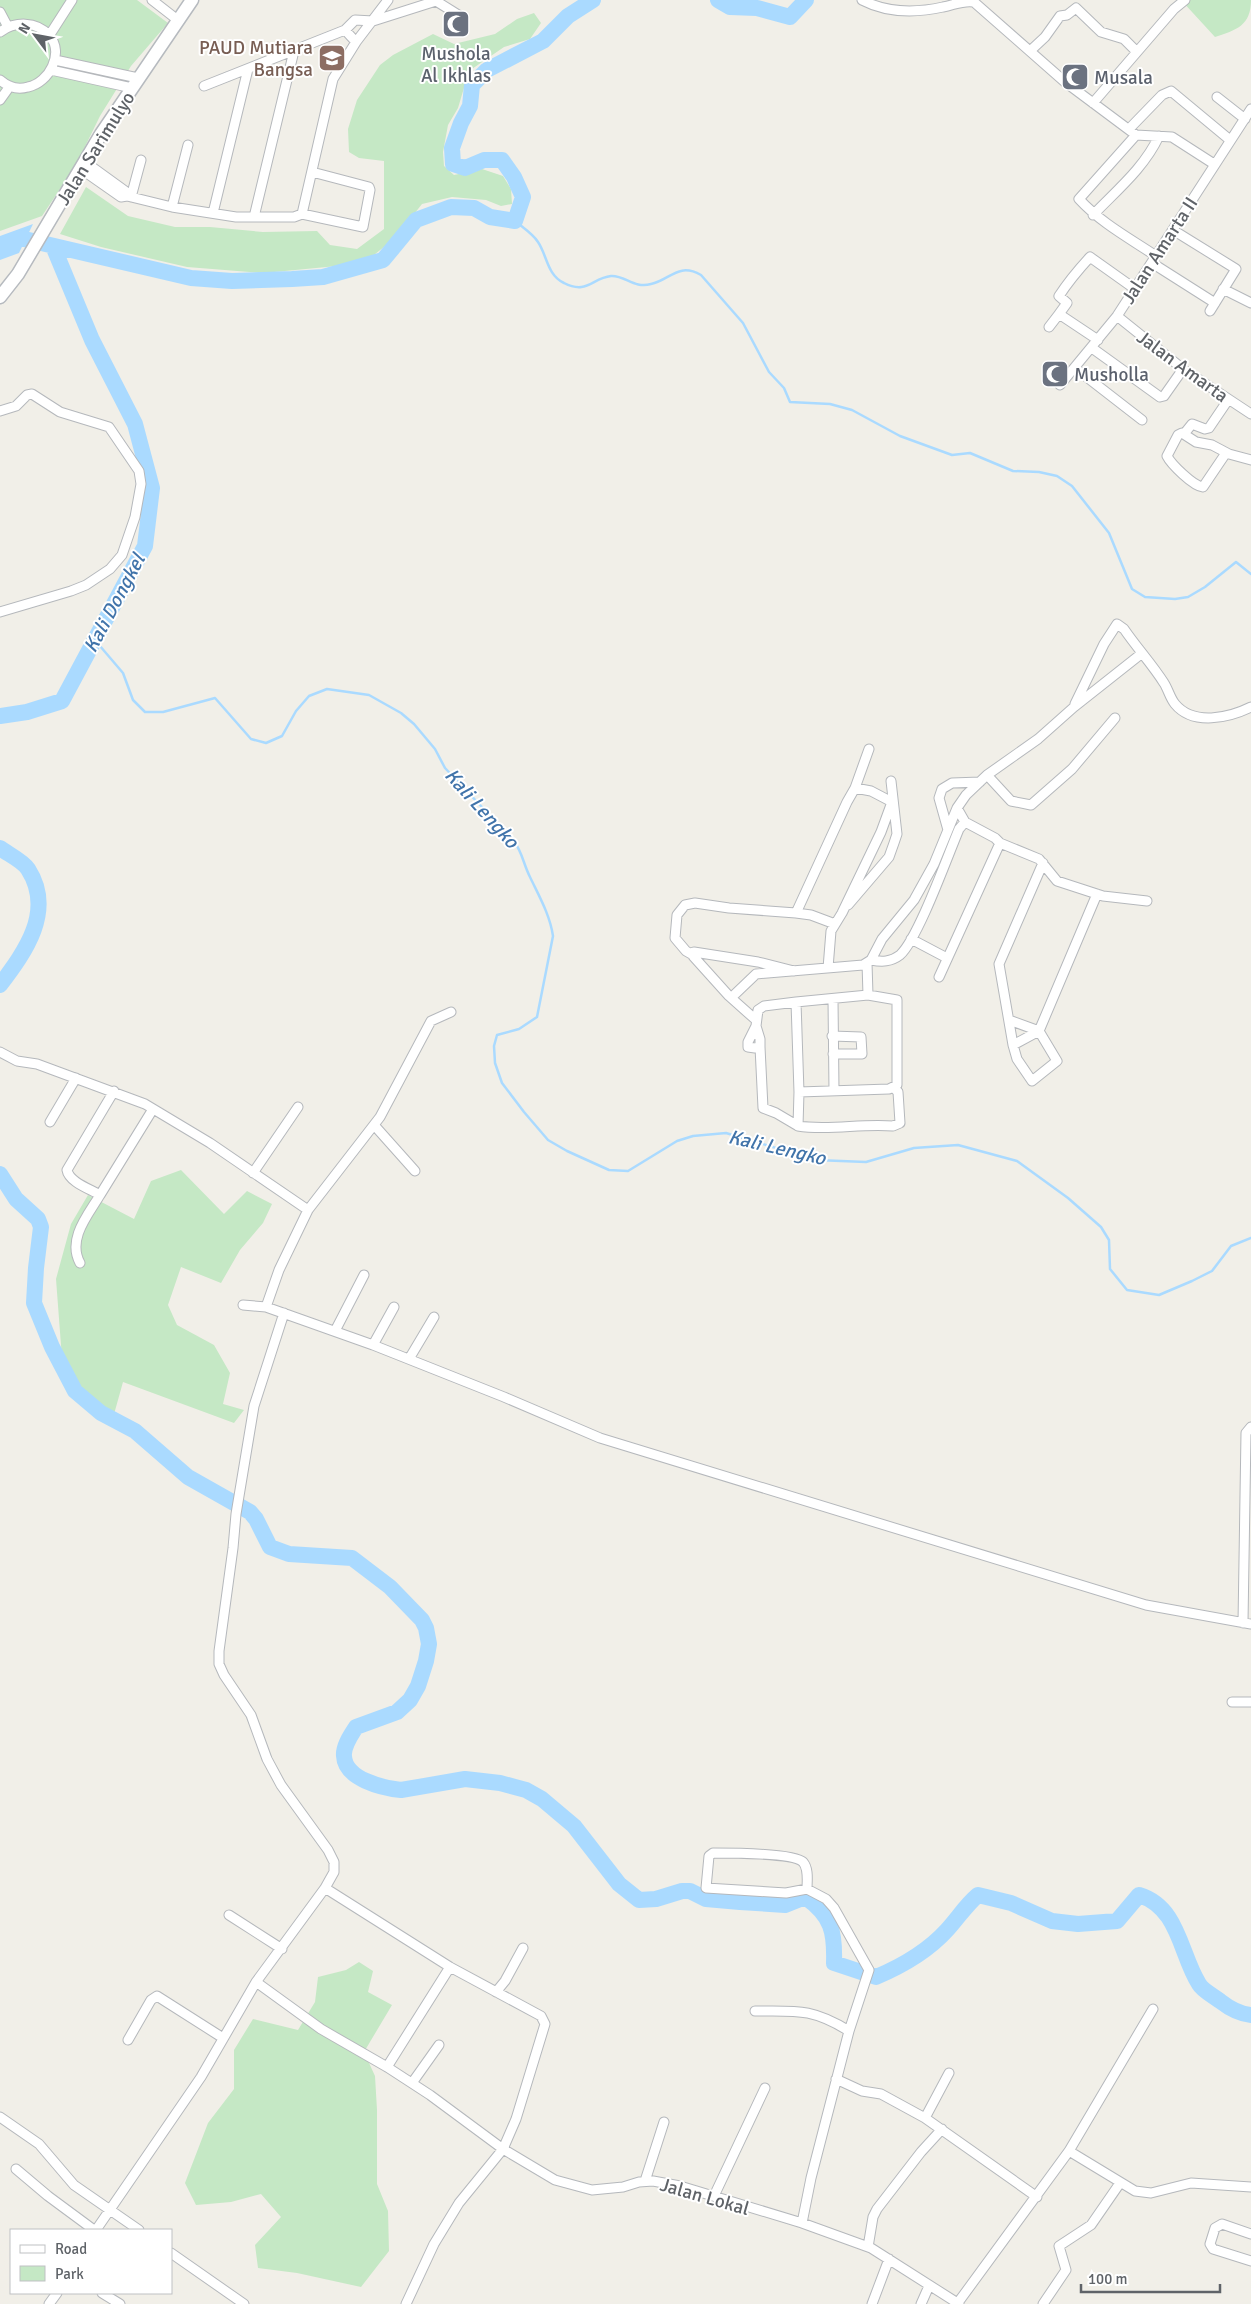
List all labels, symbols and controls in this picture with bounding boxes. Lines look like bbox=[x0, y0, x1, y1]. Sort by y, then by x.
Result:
mosque icon: Mushola Al Ikhlas bbox=[441, 9, 471, 39]
north arrow bbox=[10, 10, 60, 60]
text: N bbox=[15, 20, 34, 37]
place label: PAUD Mutiara Bangsa bbox=[199, 36, 313, 82]
place label: Mushola Al Ikhlas bbox=[421, 42, 491, 88]
school or university icon: PAUD Mutiara Bangsa bbox=[317, 43, 347, 73]
mosque icon: Musala bbox=[1060, 62, 1090, 92]
place label: Musala bbox=[1094, 66, 1153, 90]
street label: Jalan Sarimulyo bbox=[51, 87, 140, 210]
street label: Jalan Amarta II bbox=[1116, 192, 1203, 309]
street label: Jalan Amarta bbox=[1132, 326, 1233, 408]
mosque icon: Musholla bbox=[1040, 359, 1070, 389]
place label: Musholla bbox=[1074, 363, 1149, 387]
water label: Kali Dongkel bbox=[78, 548, 152, 657]
water label: Kali Lengko bbox=[439, 763, 525, 855]
water label: Kali Lengko bbox=[726, 1124, 830, 1171]
street label: Jalan Lokal bbox=[657, 2173, 752, 2221]
legend bbox=[10, 2229, 172, 2294]
text: Road bbox=[55, 2240, 87, 2258]
scale bar bbox=[1081, 2262, 1220, 2294]
text: Park bbox=[55, 2265, 84, 2283]
text: 100 m bbox=[1088, 2270, 1128, 2288]

